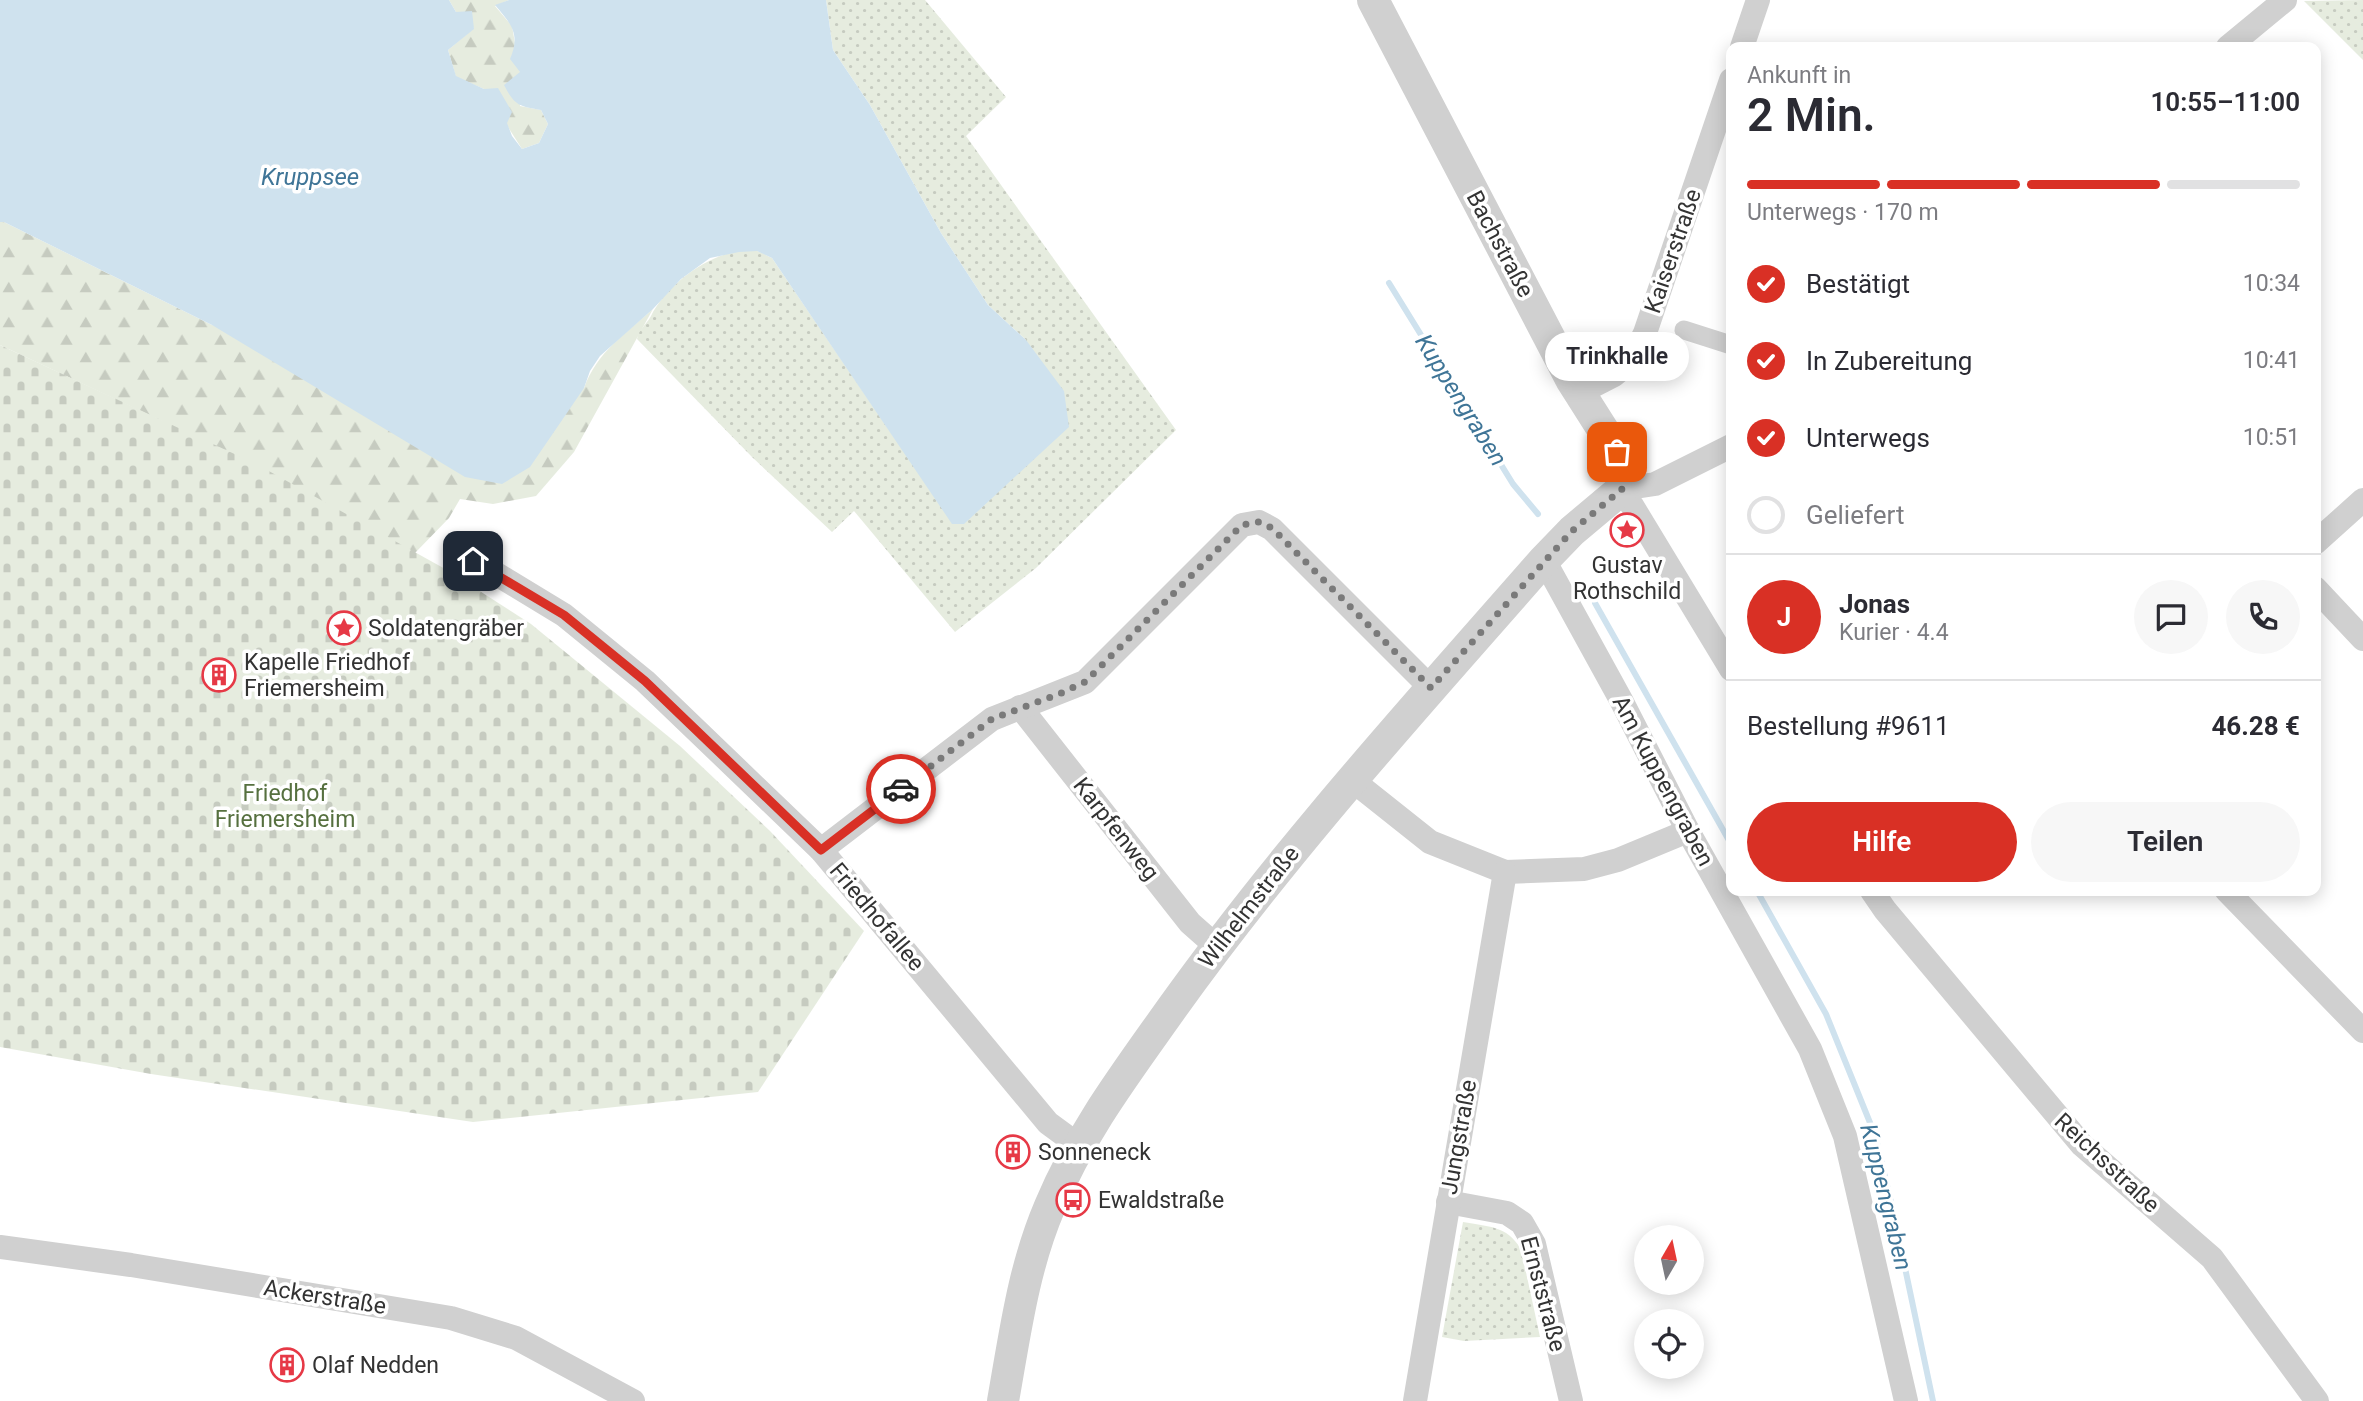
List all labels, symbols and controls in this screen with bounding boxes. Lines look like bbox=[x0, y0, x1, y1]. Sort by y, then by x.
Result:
text: Ankunft in bbox=[1747, 62, 1851, 89]
text: 10:55–11:00 bbox=[2150, 87, 2300, 117]
text: 2 Min. bbox=[1747, 88, 1876, 142]
water label: Kruppsee bbox=[261, 163, 359, 191]
street label: Kaiserstraße bbox=[1639, 185, 1707, 317]
street label: Bachstraße bbox=[1461, 186, 1539, 302]
text: Unterwegs · 170 m bbox=[1747, 199, 1939, 226]
icon: check bbox=[1747, 265, 1785, 303]
text: Bestätigt bbox=[1806, 269, 1910, 299]
text: 10:34 bbox=[2243, 270, 2300, 297]
water label: Kuppengraben bbox=[1409, 329, 1513, 471]
callout: Trinkhalle bbox=[1545, 333, 1689, 382]
icon: check bbox=[1747, 342, 1785, 380]
text: Trinkhalle bbox=[1566, 343, 1668, 370]
text: In Zubereitung bbox=[1806, 346, 1972, 376]
text: 10:41 bbox=[2243, 347, 2300, 374]
icon: check bbox=[1747, 419, 1785, 457]
pin bbox=[1587, 422, 1647, 482]
text: Unterwegs bbox=[1806, 423, 1930, 453]
text: 10:51 bbox=[2243, 424, 2300, 451]
icon: bag bbox=[1598, 433, 1636, 471]
text: Geliefert bbox=[1806, 500, 1904, 530]
place icon: Gustav Rothschild bbox=[1608, 511, 1646, 549]
pin bbox=[443, 531, 503, 591]
icon: home bbox=[454, 542, 492, 580]
place label: Gustav Rothschild bbox=[1573, 552, 1681, 605]
button: chat bbox=[2134, 580, 2208, 654]
button: phone bbox=[2226, 580, 2300, 654]
text: Jonas bbox=[1839, 589, 1910, 619]
text: J bbox=[1777, 602, 1791, 632]
place icon: Soldatengräber bbox=[325, 609, 363, 647]
place label: Soldatengräber bbox=[368, 615, 524, 642]
text: Kurier · 4.4 bbox=[1839, 619, 1949, 646]
place label: Kapelle Friedhof Friemersheim bbox=[244, 649, 411, 702]
building icon: Kapelle Friedhof Friemersheim bbox=[200, 656, 238, 694]
street label: Am Kuppengraben bbox=[1607, 691, 1719, 871]
text: Bestellung #9611 bbox=[1747, 711, 1950, 741]
text: 46.28 € bbox=[2211, 711, 2300, 741]
courier bbox=[866, 754, 936, 824]
icon: car bbox=[882, 770, 920, 808]
street label: Karpfenweg bbox=[1068, 772, 1164, 886]
park label: Friedhof Friemersheim bbox=[215, 780, 355, 833]
button: Hilfe bbox=[1747, 802, 2017, 882]
button: Teilen bbox=[2031, 802, 2300, 882]
street label: Wilhelmstraße bbox=[1193, 841, 1305, 973]
street label: Friedhofallee bbox=[824, 857, 930, 977]
street label: Jungstraße bbox=[1436, 1077, 1482, 1197]
street label: Reichsstraße bbox=[2049, 1108, 2165, 1218]
water label: Kuppengraben bbox=[1854, 1121, 1918, 1273]
building icon: Sonneneck bbox=[994, 1133, 1032, 1171]
place label: Sonneneck bbox=[1038, 1139, 1151, 1166]
bus stop icon: Ewaldstraße bbox=[1054, 1181, 1092, 1219]
place label: Ewaldstraße bbox=[1098, 1187, 1224, 1214]
north arrow bbox=[1634, 1225, 1704, 1295]
map controls bbox=[1634, 1225, 1704, 1379]
street label: Ernststraße bbox=[1515, 1233, 1571, 1355]
street label: Ackerstraße bbox=[262, 1274, 388, 1320]
button: locate bbox=[1634, 1309, 1704, 1379]
building icon: Olaf Nedden bbox=[268, 1346, 306, 1384]
place label: Olaf Nedden bbox=[312, 1352, 439, 1379]

